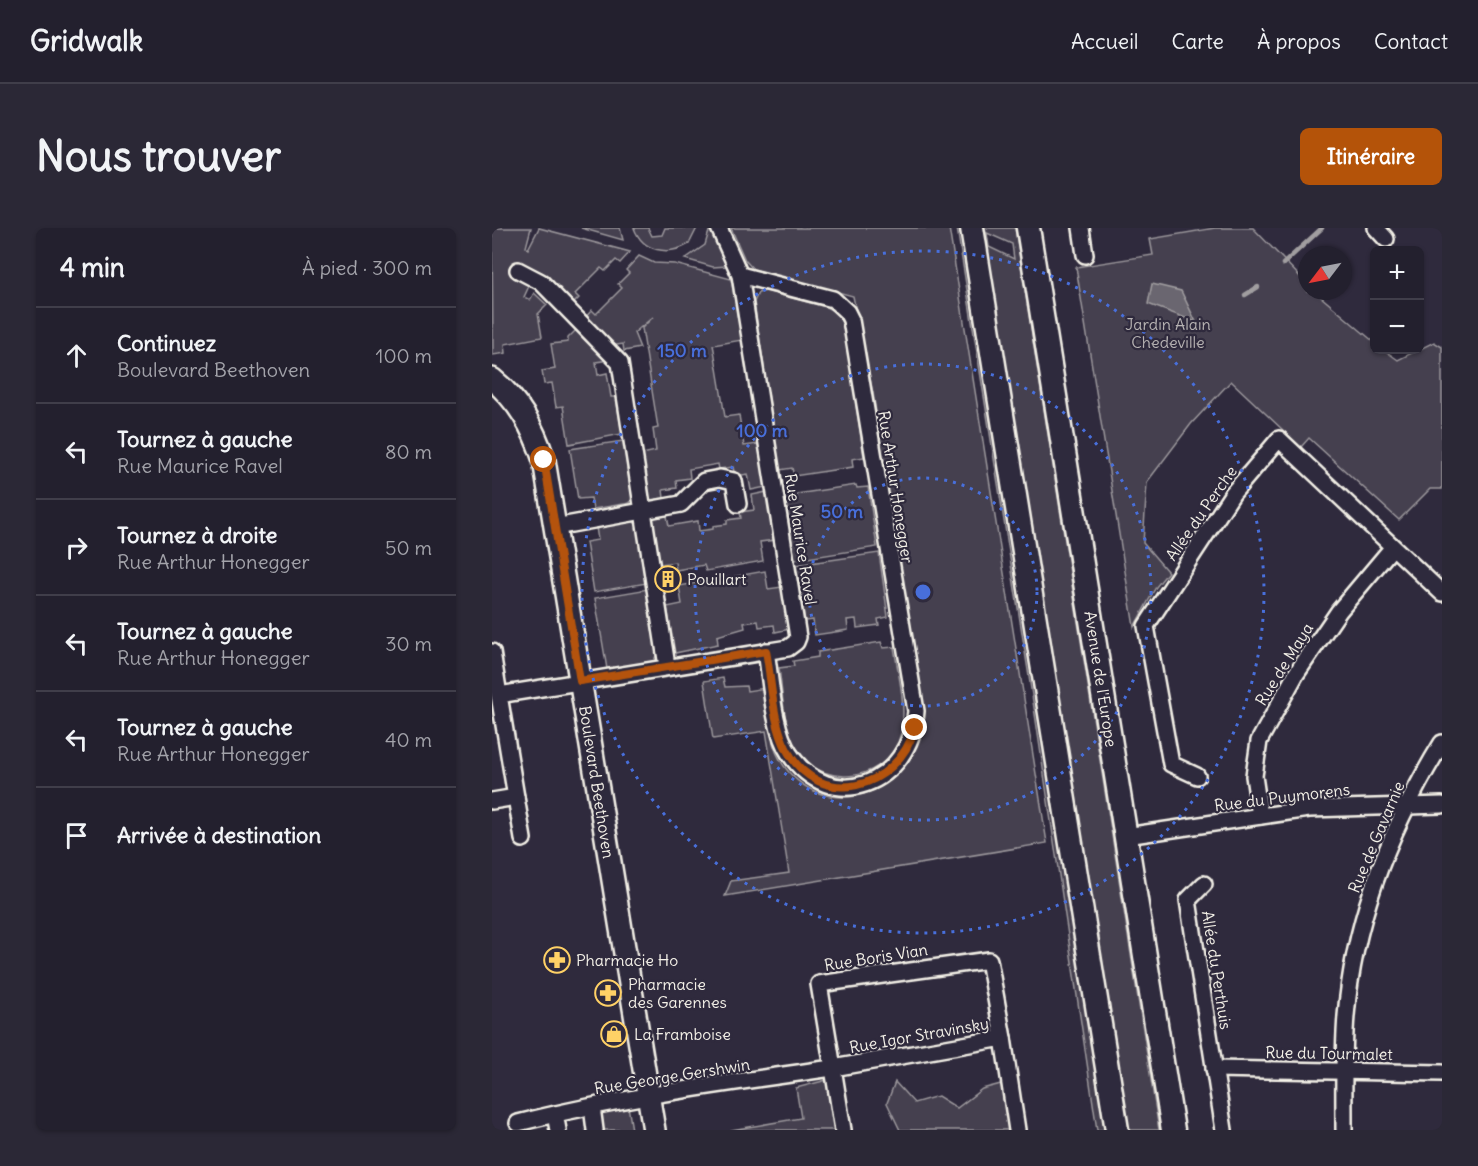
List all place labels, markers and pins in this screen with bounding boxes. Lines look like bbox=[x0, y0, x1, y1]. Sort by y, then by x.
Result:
building icon: Pouillart bbox=[653, 564, 683, 594]
place label: Pouillart bbox=[687, 569, 747, 589]
centre of rings bbox=[913, 582, 933, 602]
pharmacy icon: Pharmacie Ho bbox=[542, 945, 572, 975]
place label: Pharmacie Ho bbox=[576, 950, 678, 970]
place label: Pharmacie des Garennes bbox=[628, 974, 727, 1012]
pharmacy icon: Pharmacie des Garennes bbox=[593, 978, 623, 1008]
shop icon: La Framboise bbox=[599, 1019, 629, 1049]
place label: La Framboise bbox=[634, 1024, 731, 1044]

